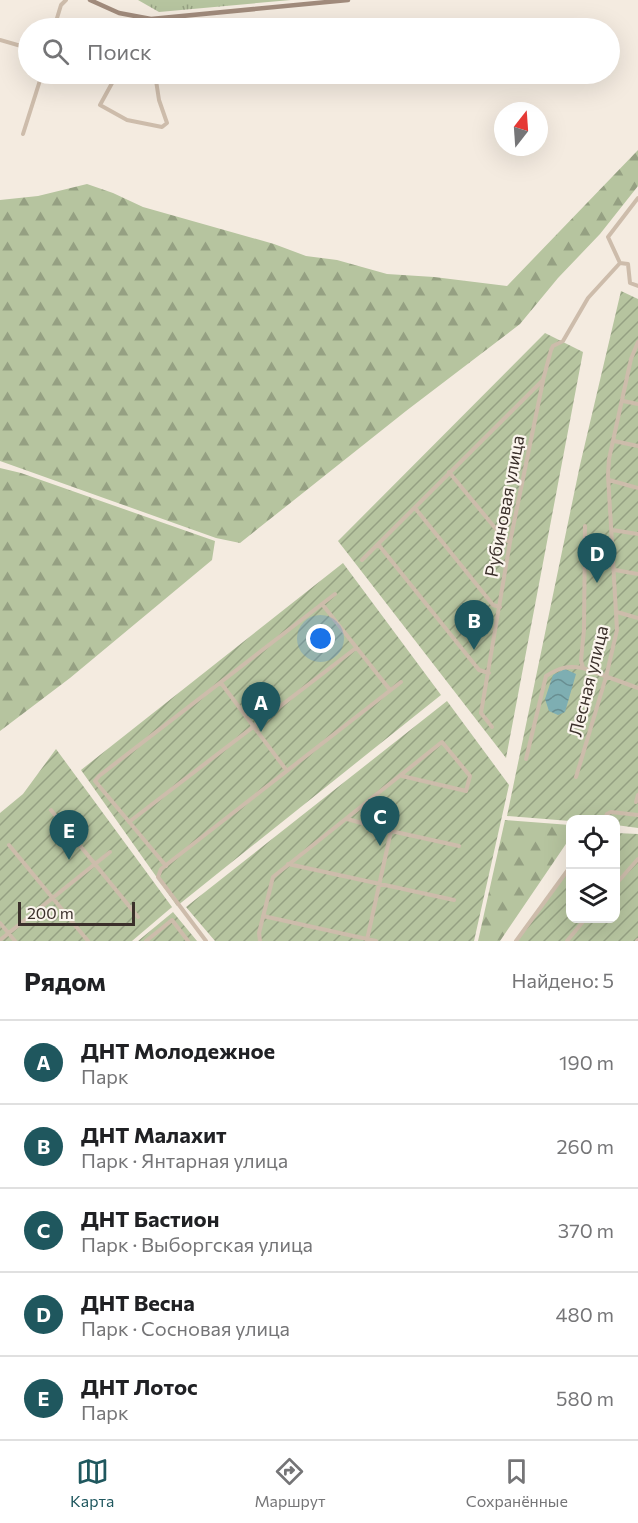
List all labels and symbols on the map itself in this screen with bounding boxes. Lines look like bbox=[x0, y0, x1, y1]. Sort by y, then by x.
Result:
north arrow bbox=[494, 102, 548, 156]
street label: Рубиновая улица bbox=[479, 433, 529, 579]
pin: D bbox=[578, 534, 616, 583]
pin: B bbox=[454, 600, 494, 650]
street label: Лесная улица bbox=[564, 623, 612, 739]
your location bbox=[306, 624, 335, 653]
pin: A bbox=[242, 682, 280, 732]
pin: C bbox=[360, 796, 400, 846]
pin: E bbox=[50, 810, 88, 860]
scale bar bbox=[18, 899, 135, 926]

